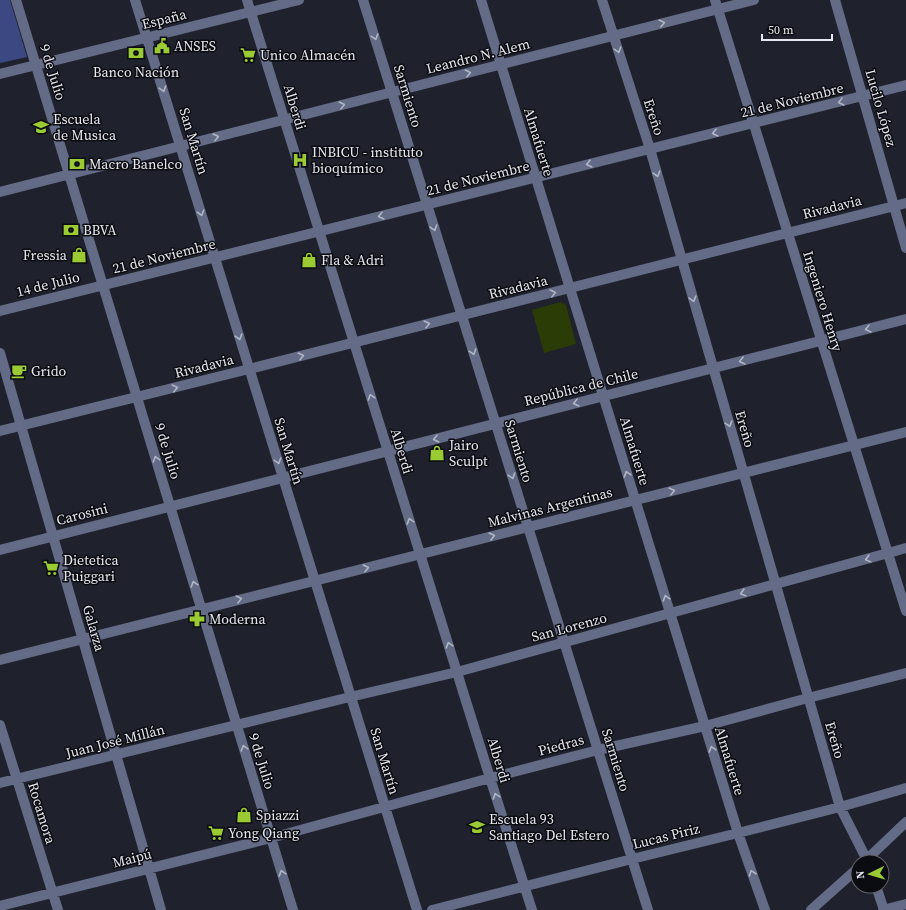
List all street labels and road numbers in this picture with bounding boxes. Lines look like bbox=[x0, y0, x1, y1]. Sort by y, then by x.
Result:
street label: España bbox=[140, 4, 189, 34]
street label: Leandro N. Alem bbox=[424, 33, 532, 79]
street label: 9 de Julio bbox=[35, 42, 71, 103]
street label: Sarmiento bbox=[389, 62, 427, 130]
street label: Lucilo López bbox=[860, 67, 902, 150]
street label: 21 de Noviembre bbox=[738, 78, 846, 122]
street label: Alberdi bbox=[279, 82, 311, 132]
street label: Ereño bbox=[639, 96, 669, 138]
street label: San Martín bbox=[174, 105, 214, 177]
street label: Almafuerte bbox=[519, 105, 559, 179]
street label: 21 de Noviembre bbox=[424, 156, 532, 200]
street label: Rivadavia bbox=[800, 190, 864, 224]
street label: 21 de Noviembre bbox=[110, 234, 218, 278]
street label: Ingeniero Henry bbox=[798, 248, 848, 354]
street label: 14 de Julio bbox=[14, 266, 82, 302]
street label: Rivadavia bbox=[486, 270, 550, 304]
street label: Rivadavia bbox=[172, 349, 236, 383]
street label: República de Chile bbox=[522, 363, 640, 411]
street label: Ereño bbox=[730, 408, 760, 450]
street label: Almafuerte bbox=[615, 414, 655, 488]
street label: San Martín bbox=[269, 415, 309, 487]
street label: Sarmiento bbox=[500, 417, 538, 485]
street label: 9 de Julio bbox=[150, 421, 186, 482]
street label: Alberdi bbox=[386, 426, 418, 476]
street label: Malvinas Argentinas bbox=[486, 482, 614, 532]
street label: Carosini bbox=[54, 498, 110, 530]
street label: Galarza bbox=[78, 603, 110, 654]
street label: San Lorenzo bbox=[529, 607, 609, 647]
street label: Juan José Millán bbox=[62, 719, 167, 763]
street label: Ereño bbox=[820, 719, 850, 761]
street label: Almafuerte bbox=[710, 724, 750, 798]
street label: San Martín bbox=[365, 725, 405, 797]
street label: Sarmiento bbox=[597, 726, 635, 794]
street label: Piedras bbox=[536, 729, 586, 761]
street label: 9 de Julio bbox=[244, 731, 280, 792]
street label: Alberdi bbox=[483, 735, 515, 785]
street label: Rocamora bbox=[23, 780, 61, 847]
street label: Lucas Piriz bbox=[630, 818, 702, 854]
street label: Maipú bbox=[110, 843, 154, 873]

